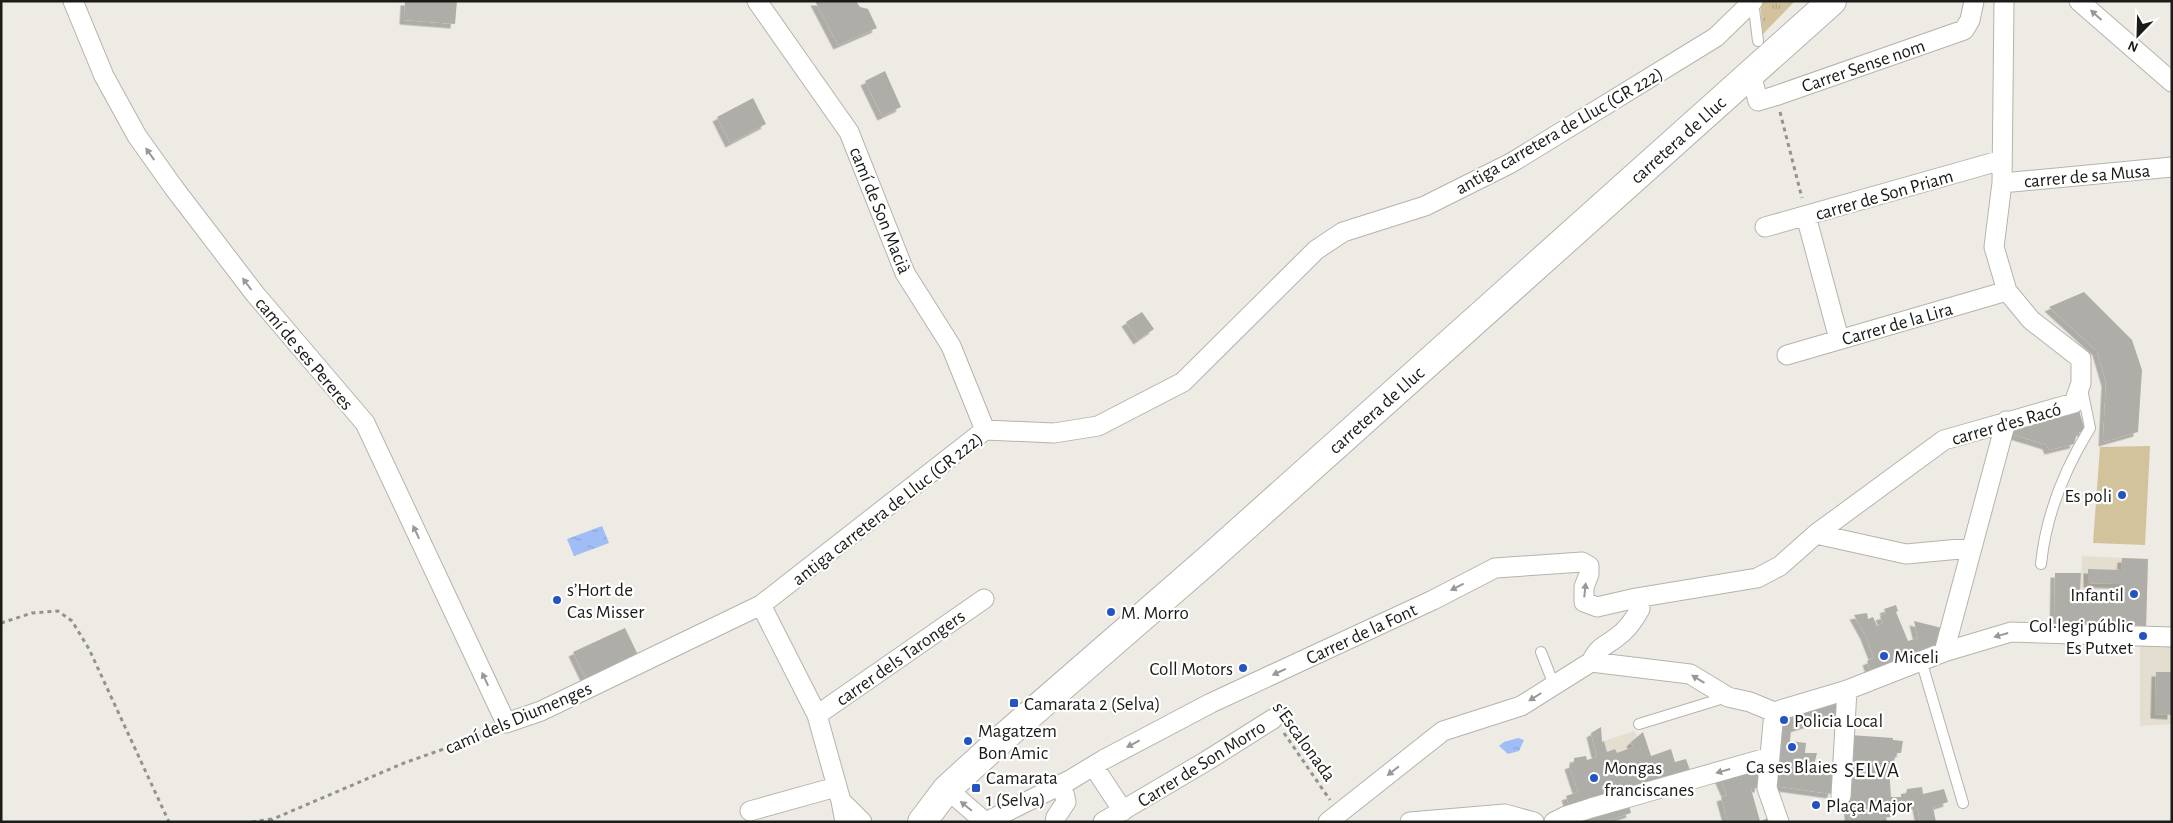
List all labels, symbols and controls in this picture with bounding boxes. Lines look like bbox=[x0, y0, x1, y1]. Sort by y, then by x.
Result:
one-way arrow bbox=[2091, 9, 2103, 21]
north arrow bbox=[2113, 10, 2163, 60]
street label: Carrer Sense nom bbox=[1799, 36, 1928, 96]
text: N bbox=[2126, 38, 2141, 54]
street label: antiga carretera de Lluc (GR 222) bbox=[1453, 64, 1667, 198]
street label: carretera de Lluc bbox=[1627, 93, 1730, 188]
street label: camí de Son Macià bbox=[845, 144, 914, 277]
one-way arrow bbox=[145, 147, 155, 161]
street label: carrer de sa Musa bbox=[2023, 161, 2151, 191]
street label: carrer de Son Priam bbox=[1813, 167, 1956, 224]
one-way arrow bbox=[242, 278, 253, 291]
street label: camí de ses Pereres bbox=[251, 294, 356, 414]
street label: Carrer de la Lira bbox=[1840, 299, 1955, 349]
street label: carretera de Lluc bbox=[1326, 363, 1428, 458]
street label: carrer d'es Racó bbox=[1950, 400, 2063, 449]
street label: antiga carretera de Lluc (GR 222) bbox=[789, 429, 987, 589]
place label: Es poli bbox=[2064, 487, 2112, 506]
marker: Es poli bbox=[2116, 489, 2128, 501]
one-way arrow bbox=[412, 525, 420, 539]
place label: s’Hort de Cas Misser bbox=[567, 581, 644, 622]
one-way arrow bbox=[1581, 582, 1589, 598]
one-way arrow bbox=[1450, 583, 1464, 591]
place label: Infantil bbox=[2070, 586, 2124, 605]
marker: Infantil bbox=[2128, 588, 2140, 600]
marker: s’Hort de Cas Misser bbox=[551, 594, 563, 606]
street label: Carrer de la Font bbox=[1303, 600, 1420, 668]
place label: M. Morro bbox=[1121, 604, 1189, 623]
marker: M. Morro bbox=[1105, 606, 1117, 618]
street label: carrer dels Tarongers bbox=[833, 607, 969, 710]
place label: Col·legi públic Es Putxet bbox=[2029, 617, 2133, 658]
marker: Col·legi públic Es Putxet bbox=[2137, 630, 2149, 642]
one-way arrow bbox=[1993, 632, 2008, 640]
place label: Miceli bbox=[1894, 648, 1939, 667]
marker: Miceli bbox=[1878, 650, 1890, 662]
place label: Coll Motors bbox=[1150, 660, 1233, 679]
marker: Coll Motors bbox=[1237, 662, 1249, 674]
one-way arrow bbox=[1272, 668, 1286, 676]
one-way arrow bbox=[481, 672, 489, 686]
one-way arrow bbox=[1692, 674, 1705, 683]
street label: camí dels Diumenges bbox=[442, 679, 595, 758]
one-way arrow bbox=[1529, 692, 1542, 702]
place label: Camarata 2 (Selva) bbox=[1024, 695, 1161, 714]
marker: Camarata 2 (Selva) bbox=[1008, 697, 1020, 709]
street label: s'Escalonada bbox=[1269, 699, 1339, 785]
place label: Policia Local bbox=[1794, 712, 1883, 731]
marker: Policia Local bbox=[1778, 714, 1790, 726]
street label: Carrer de Son Morro bbox=[1135, 717, 1269, 811]
place label: Magatzem Bon Amic bbox=[978, 722, 1057, 763]
marker: Magatzem Bon Amic bbox=[962, 735, 974, 747]
one-way arrow bbox=[1126, 740, 1140, 748]
marker: Ca ses Blaies bbox=[1786, 741, 1798, 753]
place label: Ca ses Blaies bbox=[1746, 758, 1838, 777]
place label: Mongas franciscanes bbox=[1604, 759, 1694, 800]
district label: SELVA bbox=[1844, 760, 1900, 781]
one-way arrow bbox=[1387, 765, 1400, 776]
one-way arrow bbox=[1716, 767, 1731, 775]
place label: Camarata 1 (Selva) bbox=[986, 769, 1058, 810]
marker: Mongas franciscanes bbox=[1588, 772, 1600, 784]
marker: Camarata 1 (Selva) bbox=[970, 782, 982, 794]
place label: Plaça Major bbox=[1826, 797, 1912, 816]
marker: Plaça Major bbox=[1810, 799, 1822, 811]
one-way arrow bbox=[960, 800, 972, 812]

